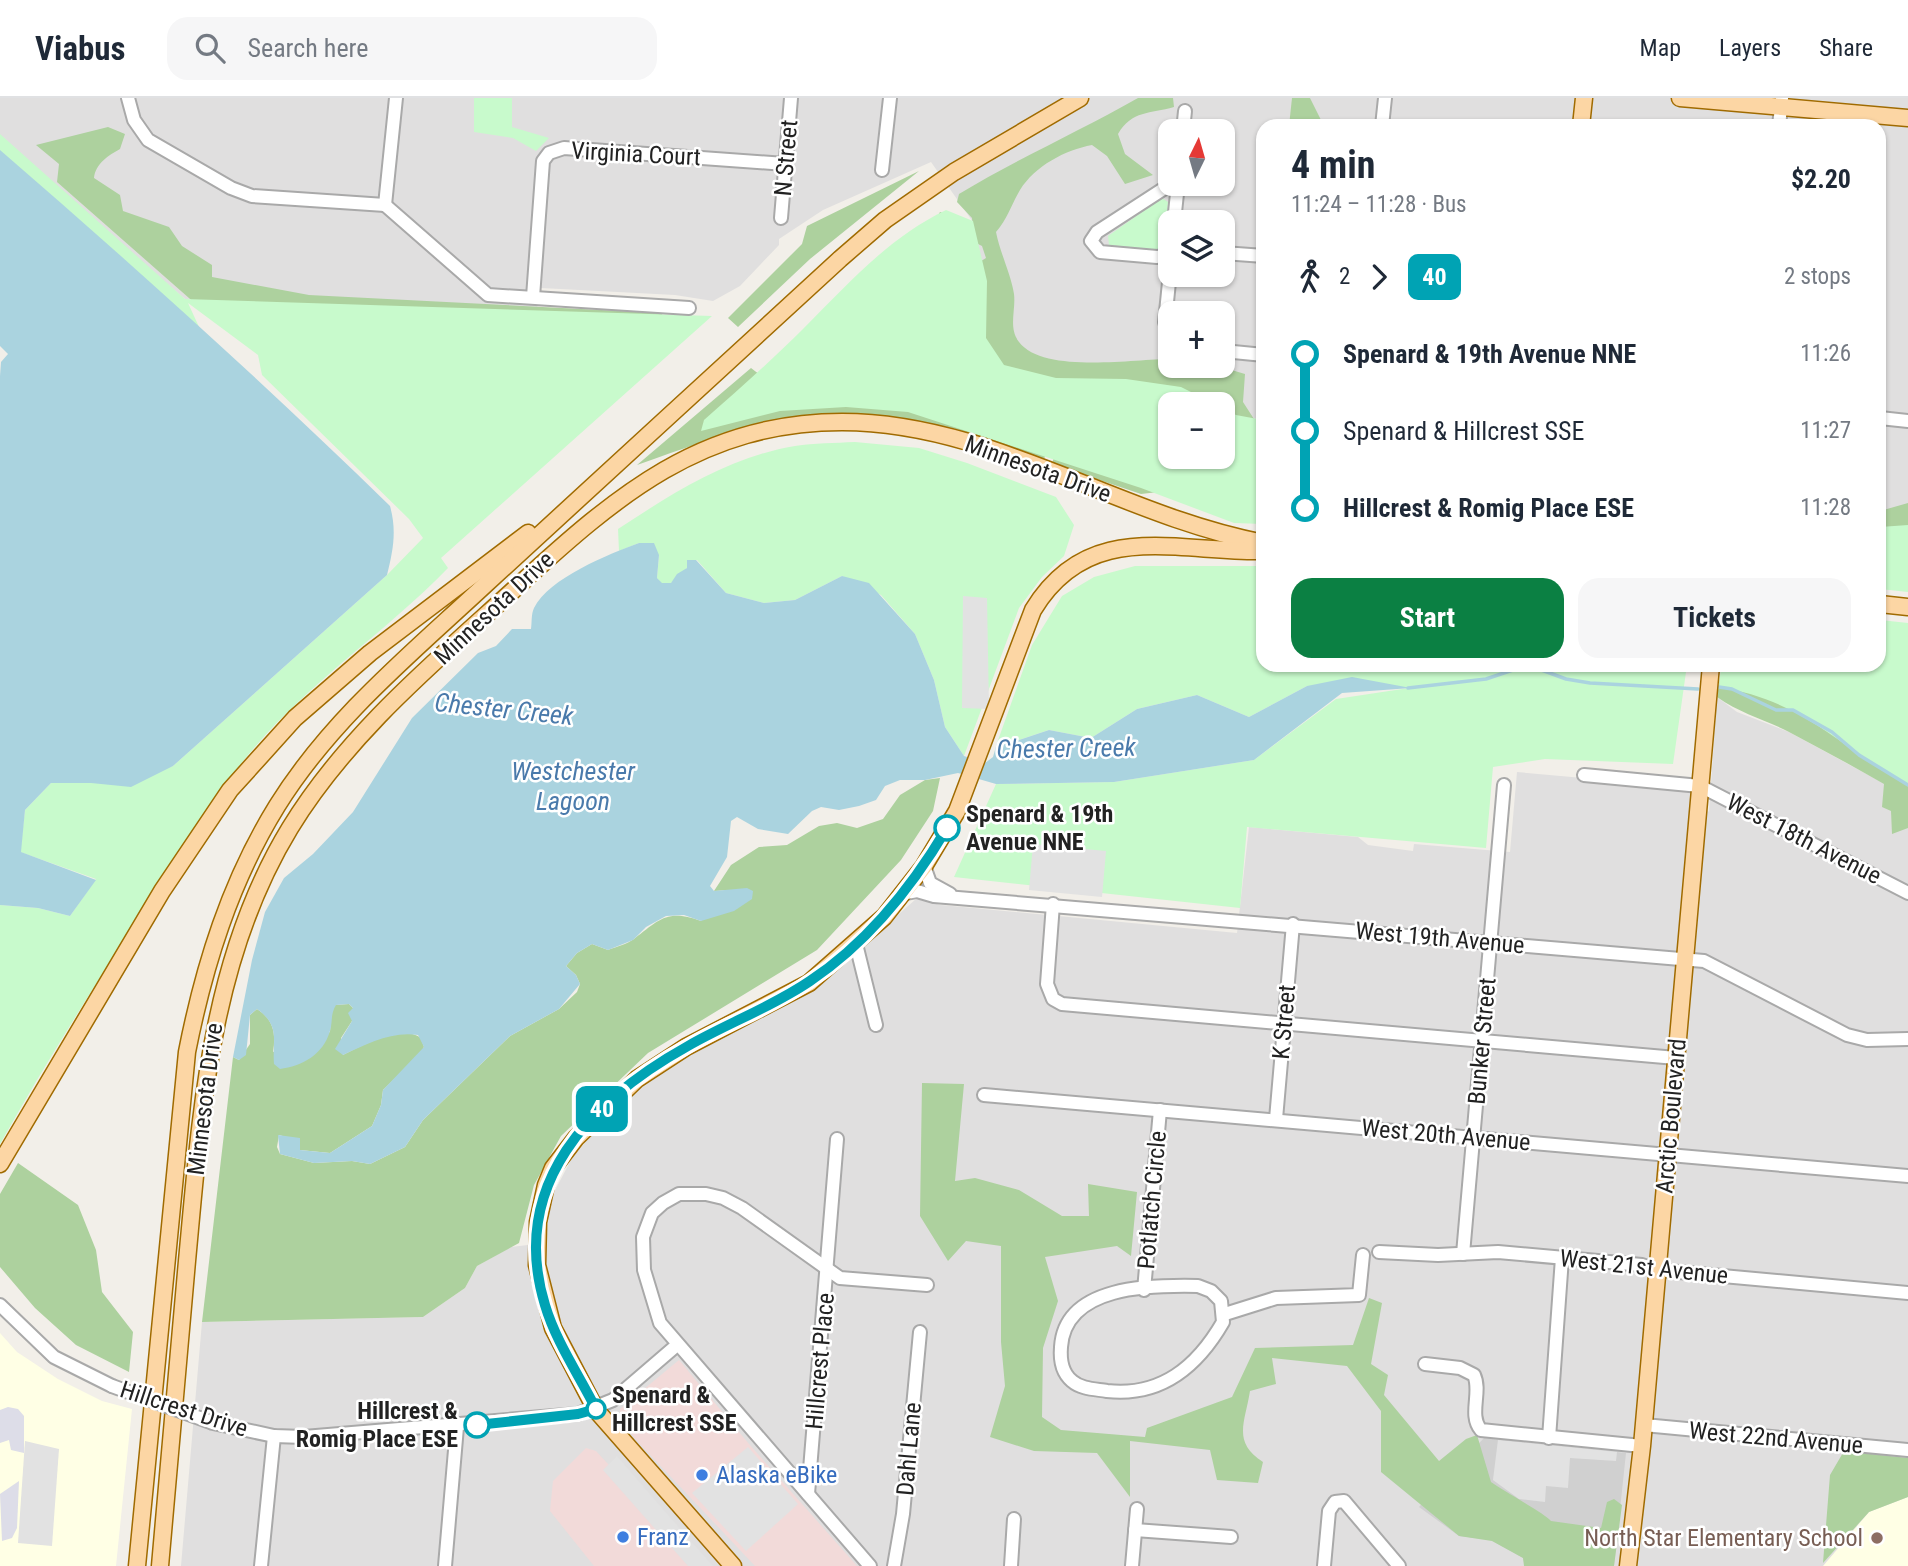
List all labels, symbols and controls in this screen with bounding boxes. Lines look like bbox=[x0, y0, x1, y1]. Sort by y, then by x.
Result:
search box bbox=[167, 17, 657, 80]
text: Viabus bbox=[35, 29, 125, 68]
icon: search bbox=[191, 29, 229, 67]
text: Search here bbox=[247, 33, 368, 63]
text: Map bbox=[1640, 34, 1681, 62]
text: Layers bbox=[1719, 34, 1781, 62]
text: Share bbox=[1819, 34, 1873, 62]
street label: N Street bbox=[769, 119, 803, 197]
north arrow bbox=[1158, 119, 1236, 196]
map controls bbox=[1158, 119, 1235, 469]
street label: Virginia Court bbox=[570, 137, 702, 171]
text: 4 min bbox=[1291, 143, 1375, 187]
text: $2.20 bbox=[1791, 164, 1851, 194]
text: 11:24 – 11:28 · Bus bbox=[1291, 191, 1467, 218]
button: layers bbox=[1158, 210, 1235, 287]
icon: walk bbox=[1291, 258, 1329, 296]
icon: forward bbox=[1360, 258, 1398, 296]
text: 2 bbox=[1339, 263, 1350, 290]
text: 40 bbox=[1422, 263, 1447, 291]
text: 2 stops bbox=[1784, 263, 1851, 290]
button: + bbox=[1158, 301, 1235, 378]
text: Spenard & 19th Avenue NNE bbox=[1343, 339, 1636, 369]
text: 11:26 bbox=[1800, 340, 1851, 367]
button: − bbox=[1158, 392, 1235, 469]
text: Spenard & Hillcrest SSE bbox=[1343, 416, 1585, 446]
text: 11:27 bbox=[1800, 417, 1851, 444]
street label: Minnesota Drive bbox=[961, 430, 1115, 508]
text: Hillcrest & Romig Place ESE bbox=[1343, 493, 1634, 523]
text: 11:28 bbox=[1800, 494, 1851, 521]
street label: Minnesota Drive bbox=[428, 546, 560, 670]
button: Start bbox=[1291, 578, 1564, 658]
button: Tickets bbox=[1578, 578, 1851, 658]
water label: Chester Creek bbox=[433, 687, 576, 731]
water label: Chester Creek bbox=[996, 732, 1137, 764]
water label: Westchester Lagoon bbox=[511, 756, 636, 816]
street label: West 18th Avenue bbox=[1722, 788, 1886, 890]
place label: Spenard & 19th Avenue NNE bbox=[966, 800, 1113, 856]
marker: Spenard & 19th Avenue NNE bbox=[934, 815, 960, 841]
street label: West 19th Avenue bbox=[1354, 917, 1526, 959]
street label: Bunker Street bbox=[1463, 976, 1501, 1106]
street label: K Street bbox=[1267, 984, 1301, 1060]
street label: Minnesota Drive bbox=[182, 1021, 228, 1177]
street label: Arctic Boulevard bbox=[1650, 1037, 1692, 1195]
line badge: 40 bbox=[570, 1086, 634, 1132]
text: 40 bbox=[590, 1095, 614, 1123]
street label: West 20th Avenue bbox=[1360, 1114, 1532, 1156]
street label: Potlatch Circle bbox=[1132, 1130, 1172, 1270]
street label: West 21st Avenue bbox=[1558, 1244, 1730, 1290]
street label: Hillcrest Place bbox=[800, 1292, 840, 1430]
street label: Hillcrest Drive bbox=[117, 1375, 251, 1443]
place label: Spenard & Hillcrest SSE bbox=[612, 1381, 737, 1437]
place label: Hillcrest & Romig Place ESE bbox=[296, 1397, 458, 1453]
marker: Spenard & Hillcrest SSE bbox=[586, 1399, 606, 1419]
street label: Dahl Lane bbox=[891, 1401, 927, 1497]
marker: Hillcrest & Romig Place ESE bbox=[464, 1412, 490, 1438]
street label: West 22nd Avenue bbox=[1688, 1416, 1864, 1460]
place label: Alaska eBike bbox=[716, 1461, 837, 1489]
marker: Alaska eBike bbox=[694, 1467, 710, 1483]
place label: Franz bbox=[637, 1523, 689, 1551]
place label: North Star Elementary School bbox=[1584, 1524, 1863, 1552]
marker: Franz bbox=[615, 1529, 631, 1545]
marker: North Star Elementary School bbox=[1869, 1530, 1885, 1546]

